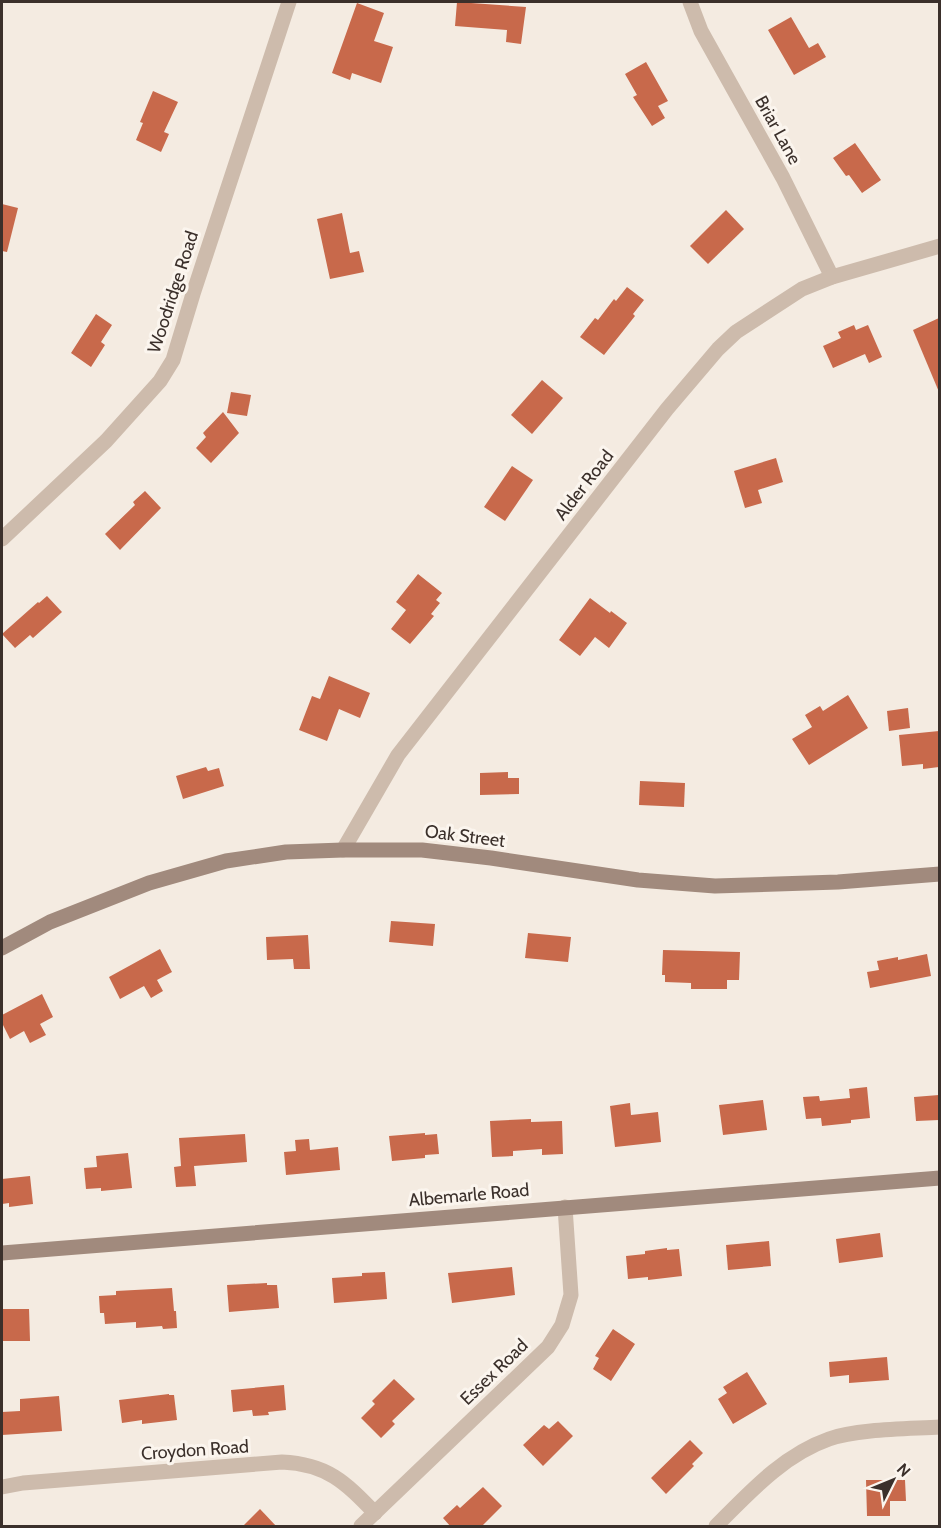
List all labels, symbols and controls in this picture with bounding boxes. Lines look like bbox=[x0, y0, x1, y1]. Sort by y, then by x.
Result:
street label: Briar Lane bbox=[750, 92, 806, 168]
street label: Woodridge Road bbox=[143, 228, 203, 356]
street label: Alder Road bbox=[550, 445, 618, 525]
street label: Oak Street bbox=[424, 820, 506, 852]
street label: Albemarle Road bbox=[408, 1179, 530, 1211]
street label: Essex Road bbox=[456, 1334, 532, 1410]
street label: Croydon Road bbox=[140, 1435, 250, 1465]
north arrow bbox=[863, 1450, 923, 1510]
text: N bbox=[893, 1459, 914, 1481]

